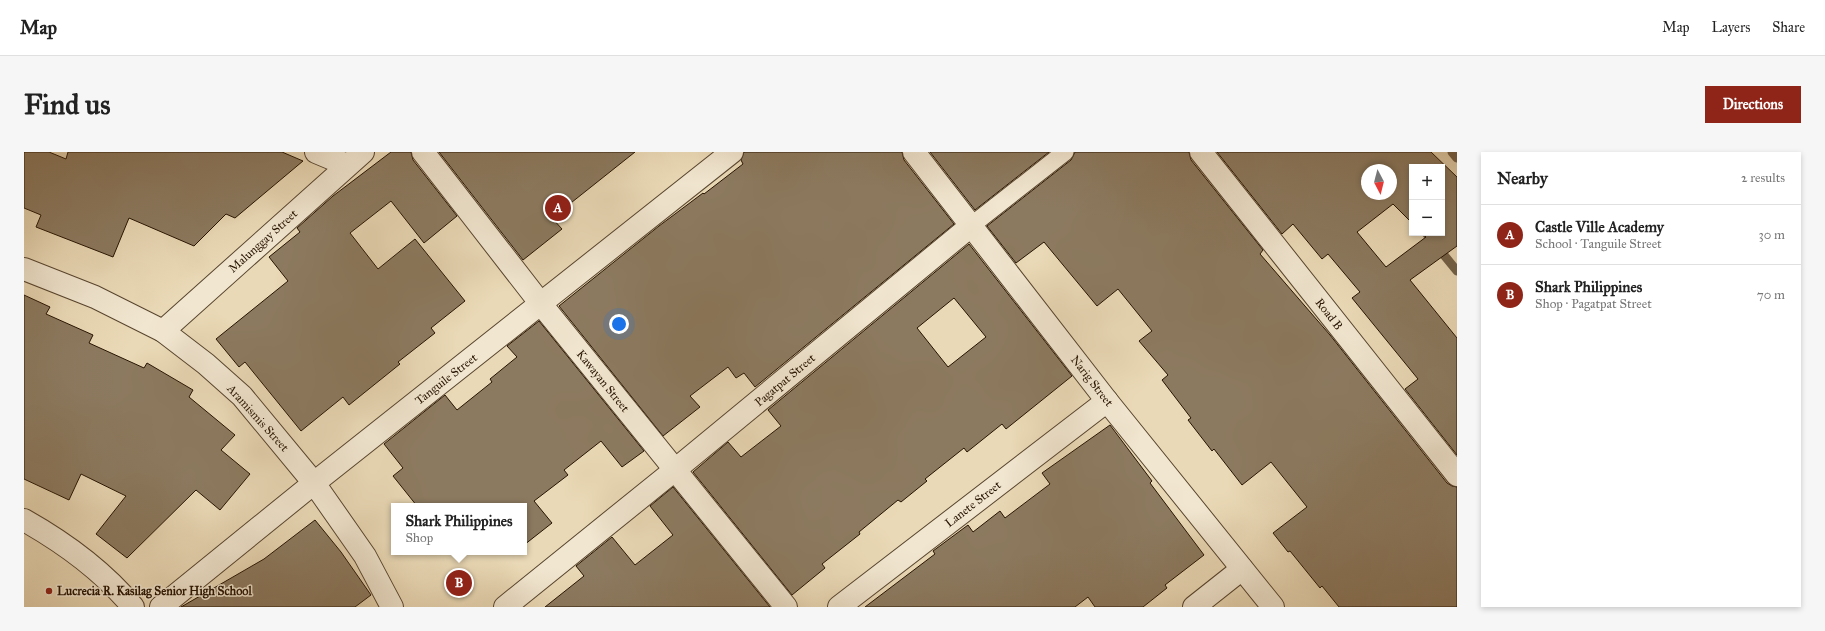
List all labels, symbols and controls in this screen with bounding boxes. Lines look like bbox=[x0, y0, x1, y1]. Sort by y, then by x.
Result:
text: Map bbox=[20, 16, 57, 39]
text: Map bbox=[1662, 19, 1690, 36]
text: Layers bbox=[1712, 19, 1750, 36]
text: Share bbox=[1772, 19, 1805, 36]
button: Directions bbox=[1705, 86, 1801, 123]
text: Find us bbox=[24, 87, 110, 122]
north arrow bbox=[1361, 164, 1397, 200]
map controls bbox=[1409, 164, 1445, 236]
button: + bbox=[1409, 164, 1445, 200]
text: Nearby bbox=[1497, 168, 1548, 189]
text: 2 results bbox=[1741, 170, 1785, 186]
pin: A bbox=[545, 193, 571, 223]
button: − bbox=[1409, 200, 1445, 236]
street label: Malunggay Street bbox=[226, 206, 301, 276]
text: Castle Ville Academy bbox=[1535, 218, 1664, 236]
text: A bbox=[1506, 227, 1514, 243]
text: 30 m bbox=[1759, 227, 1785, 243]
text: School · Tanguile Street bbox=[1535, 236, 1662, 252]
text: Shark Philippines bbox=[1535, 278, 1642, 296]
text: B bbox=[1506, 287, 1514, 303]
text: 70 m bbox=[1757, 287, 1785, 303]
street label: Road B bbox=[1312, 295, 1346, 333]
text: Shop · Pagatpat Street bbox=[1535, 296, 1652, 312]
your location bbox=[609, 314, 629, 334]
street label: Kawayan Street bbox=[574, 347, 633, 415]
street label: Tanguile Street bbox=[412, 350, 481, 408]
street label: Pagatpat Street bbox=[752, 350, 819, 410]
street label: Narig Street bbox=[1067, 353, 1117, 410]
street label: Aramismis Street bbox=[223, 381, 292, 455]
street label: Lanete Street bbox=[942, 477, 1004, 530]
popup bbox=[391, 503, 527, 555]
text: Shark Philippines bbox=[405, 512, 513, 530]
text: Shop bbox=[405, 530, 433, 546]
pin: B bbox=[446, 568, 472, 598]
place label: Lucrecia R. Kasilag Senior High School bbox=[57, 584, 252, 599]
marker: Lucrecia R. Kasilag Senior High School bbox=[44, 586, 54, 596]

